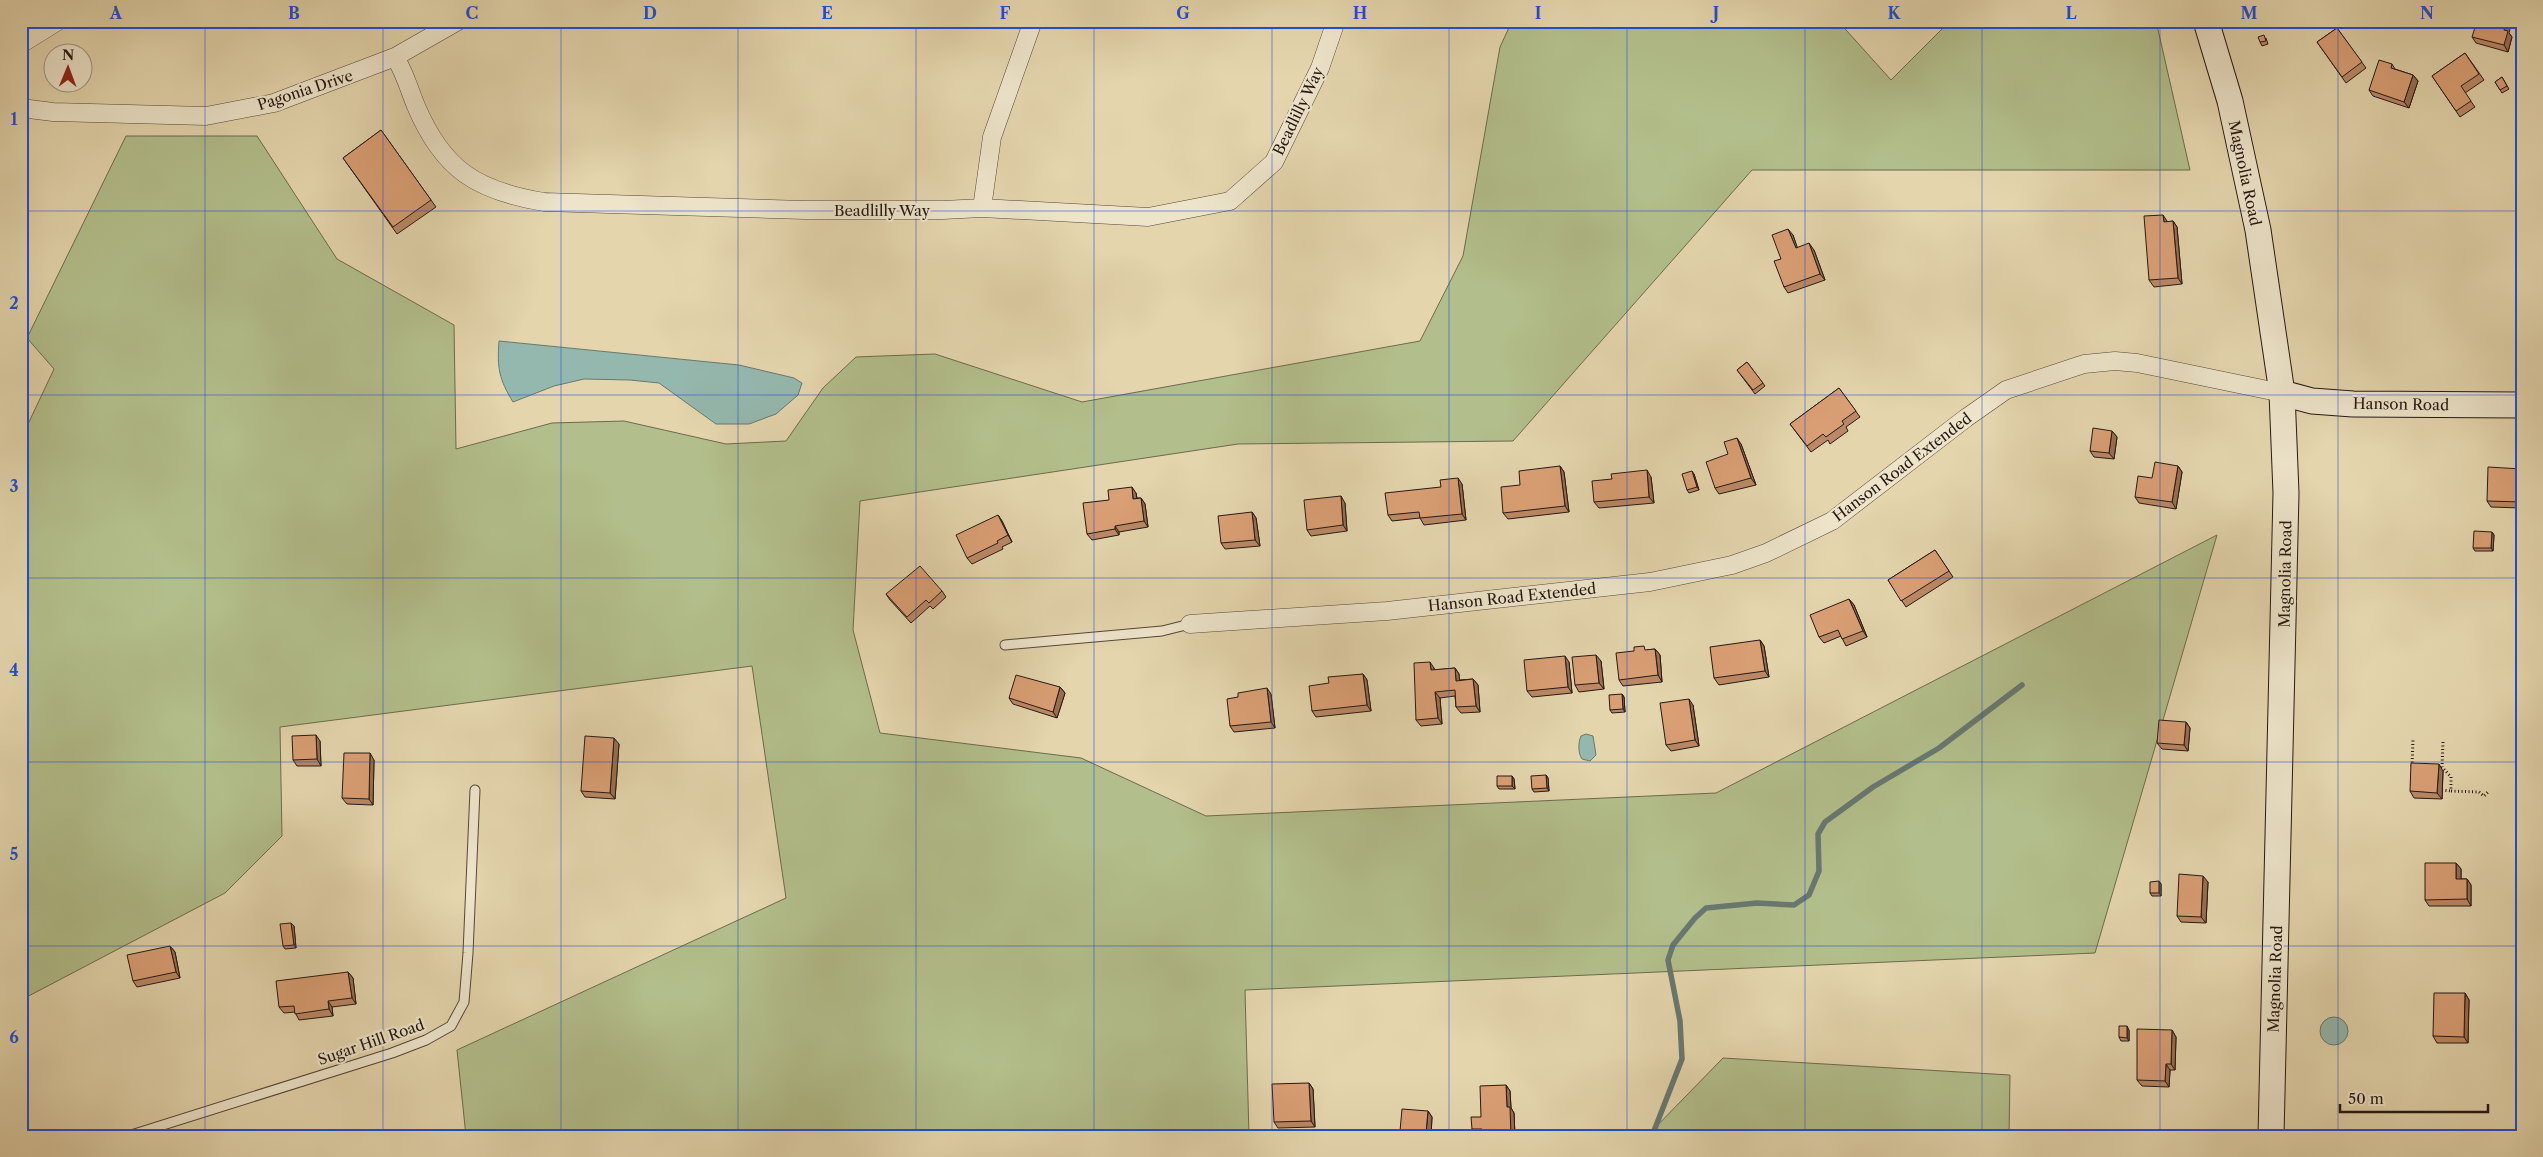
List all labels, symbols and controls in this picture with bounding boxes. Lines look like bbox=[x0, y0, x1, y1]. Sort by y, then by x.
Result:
text: A bbox=[109, 3, 123, 23]
text: B bbox=[288, 3, 300, 23]
text: C bbox=[466, 3, 478, 23]
text: D bbox=[643, 3, 657, 23]
text: E bbox=[821, 3, 833, 23]
text: F bbox=[1000, 3, 1011, 23]
text: G bbox=[1176, 3, 1190, 23]
text: H bbox=[1353, 3, 1367, 23]
text: I bbox=[1535, 3, 1542, 23]
text: J bbox=[1710, 3, 1719, 23]
text: K bbox=[1888, 3, 1902, 23]
text: L bbox=[2065, 3, 2077, 23]
text: M bbox=[2241, 3, 2258, 23]
text: N bbox=[2420, 3, 2434, 23]
north arrow bbox=[42, 42, 92, 92]
text: N bbox=[62, 46, 74, 64]
street label: Beadlilly Way bbox=[1268, 63, 1328, 158]
street label: Pagonia Drive bbox=[255, 66, 355, 114]
text: 1 bbox=[10, 109, 18, 129]
street label: Magnolia Road bbox=[2225, 119, 2265, 227]
street label: Beadlilly Way bbox=[834, 201, 931, 220]
text: 2 bbox=[9, 293, 19, 313]
street label: Hanson Road bbox=[2353, 394, 2449, 414]
street label: Hanson Road Extended bbox=[1829, 409, 1975, 525]
text: 3 bbox=[9, 476, 19, 496]
street label: Magnolia Road bbox=[2275, 520, 2295, 628]
street label: Hanson Road Extended bbox=[1427, 579, 1597, 615]
text: 4 bbox=[9, 660, 19, 680]
text: 5 bbox=[10, 844, 19, 864]
street label: Magnolia Road bbox=[2264, 925, 2286, 1033]
street label: Sugar Hill Road bbox=[315, 1015, 427, 1069]
text: 6 bbox=[9, 1027, 19, 1047]
scale bar bbox=[2340, 1082, 2488, 1114]
text: 50 m bbox=[2348, 1089, 2384, 1108]

